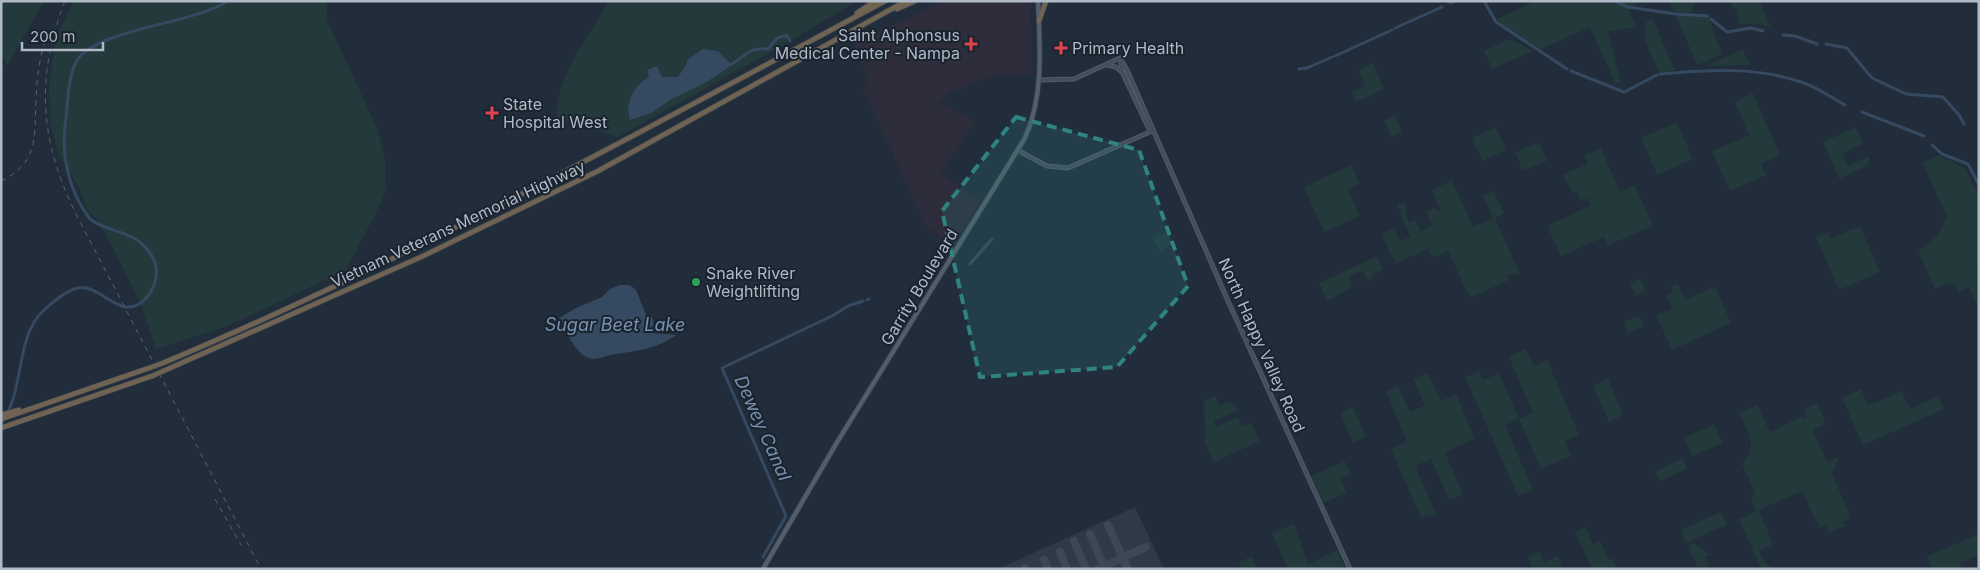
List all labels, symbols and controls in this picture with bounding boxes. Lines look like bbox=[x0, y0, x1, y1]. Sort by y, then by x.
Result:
scale bar bbox=[22, 20, 104, 52]
place label: Saint Alphonsus Medical Center - Nampa bbox=[775, 25, 960, 63]
text: 200 m bbox=[30, 27, 75, 46]
marker: Saint Alphonsus Medical Center - Nampa bbox=[964, 37, 978, 51]
place label: Primary Health bbox=[1072, 38, 1184, 58]
marker: Primary Health bbox=[1054, 41, 1068, 55]
place label: State Hospital West bbox=[503, 94, 607, 132]
marker: State Hospital West bbox=[485, 106, 499, 120]
street label: Vietnam Veterans Memorial Highway bbox=[328, 156, 588, 292]
street label: Garrity Boulevard bbox=[876, 225, 962, 349]
street label: North Happy Valley Road bbox=[1214, 255, 1310, 435]
place label: Snake River Weightlifting bbox=[706, 263, 800, 301]
marker: Snake River Weightlifting bbox=[690, 276, 702, 288]
water label: Sugar Beet Lake bbox=[545, 314, 685, 335]
water label: Dewey Canal bbox=[730, 372, 796, 484]

